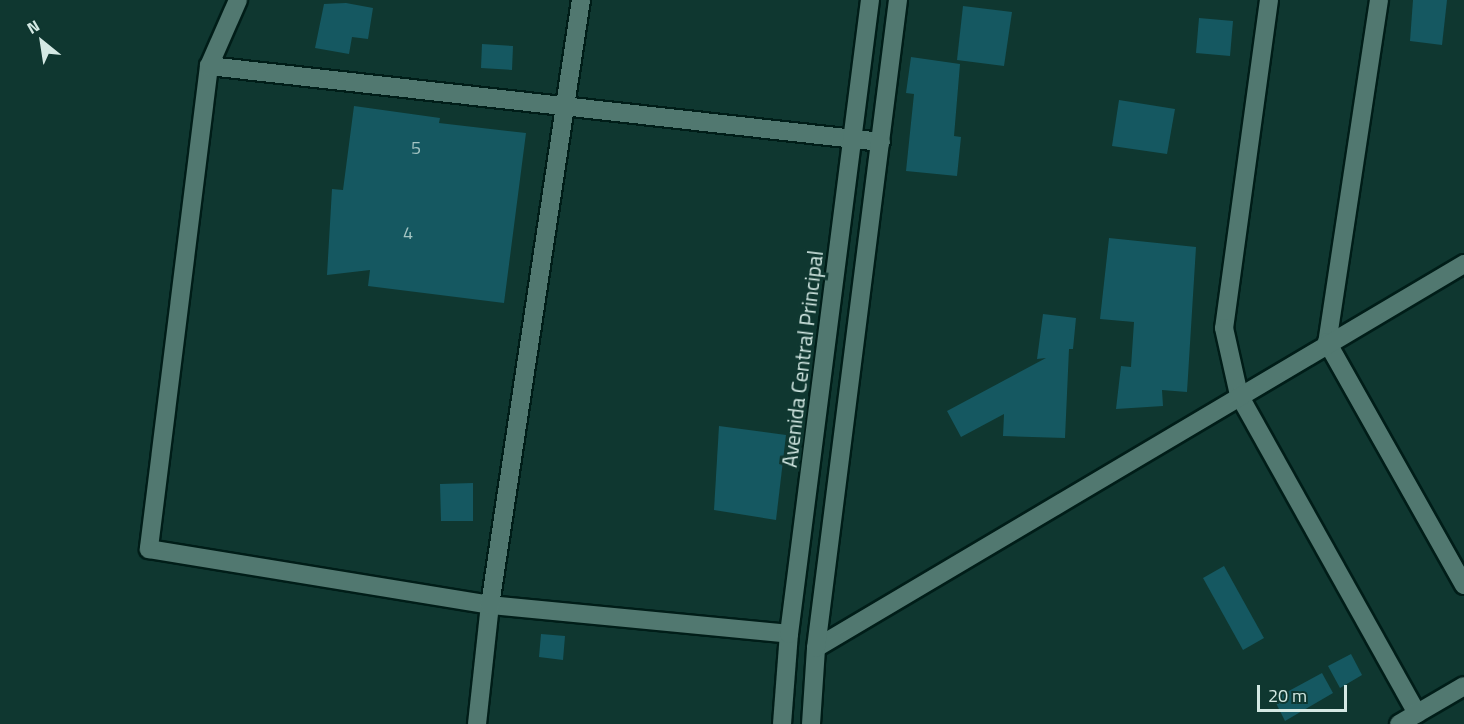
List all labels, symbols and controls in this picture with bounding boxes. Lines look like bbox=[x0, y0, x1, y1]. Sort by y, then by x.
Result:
north arrow bbox=[12, 12, 72, 72]
text: N bbox=[22, 13, 44, 40]
house number: 5 bbox=[411, 137, 421, 159]
house number: 4 bbox=[403, 222, 413, 244]
street label: Avenida Central Principal bbox=[776, 249, 828, 469]
scale bar bbox=[1260, 673, 1350, 711]
text: 20 m bbox=[1268, 682, 1307, 709]

